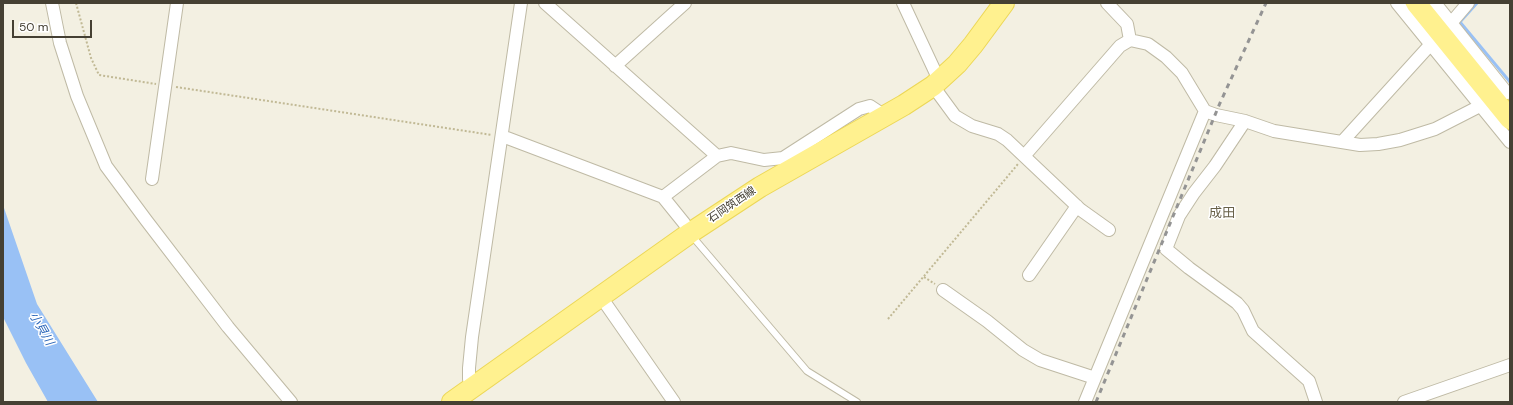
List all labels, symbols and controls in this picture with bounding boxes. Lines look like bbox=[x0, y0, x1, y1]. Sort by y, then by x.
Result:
scale bar bbox=[14, 12, 94, 38]
text: 50 m bbox=[19, 19, 48, 35]
street label: 石岡筑西線 bbox=[706, 184, 758, 226]
district label: 成田 bbox=[1209, 206, 1235, 222]
water label: 小貝川 bbox=[26, 310, 56, 348]

